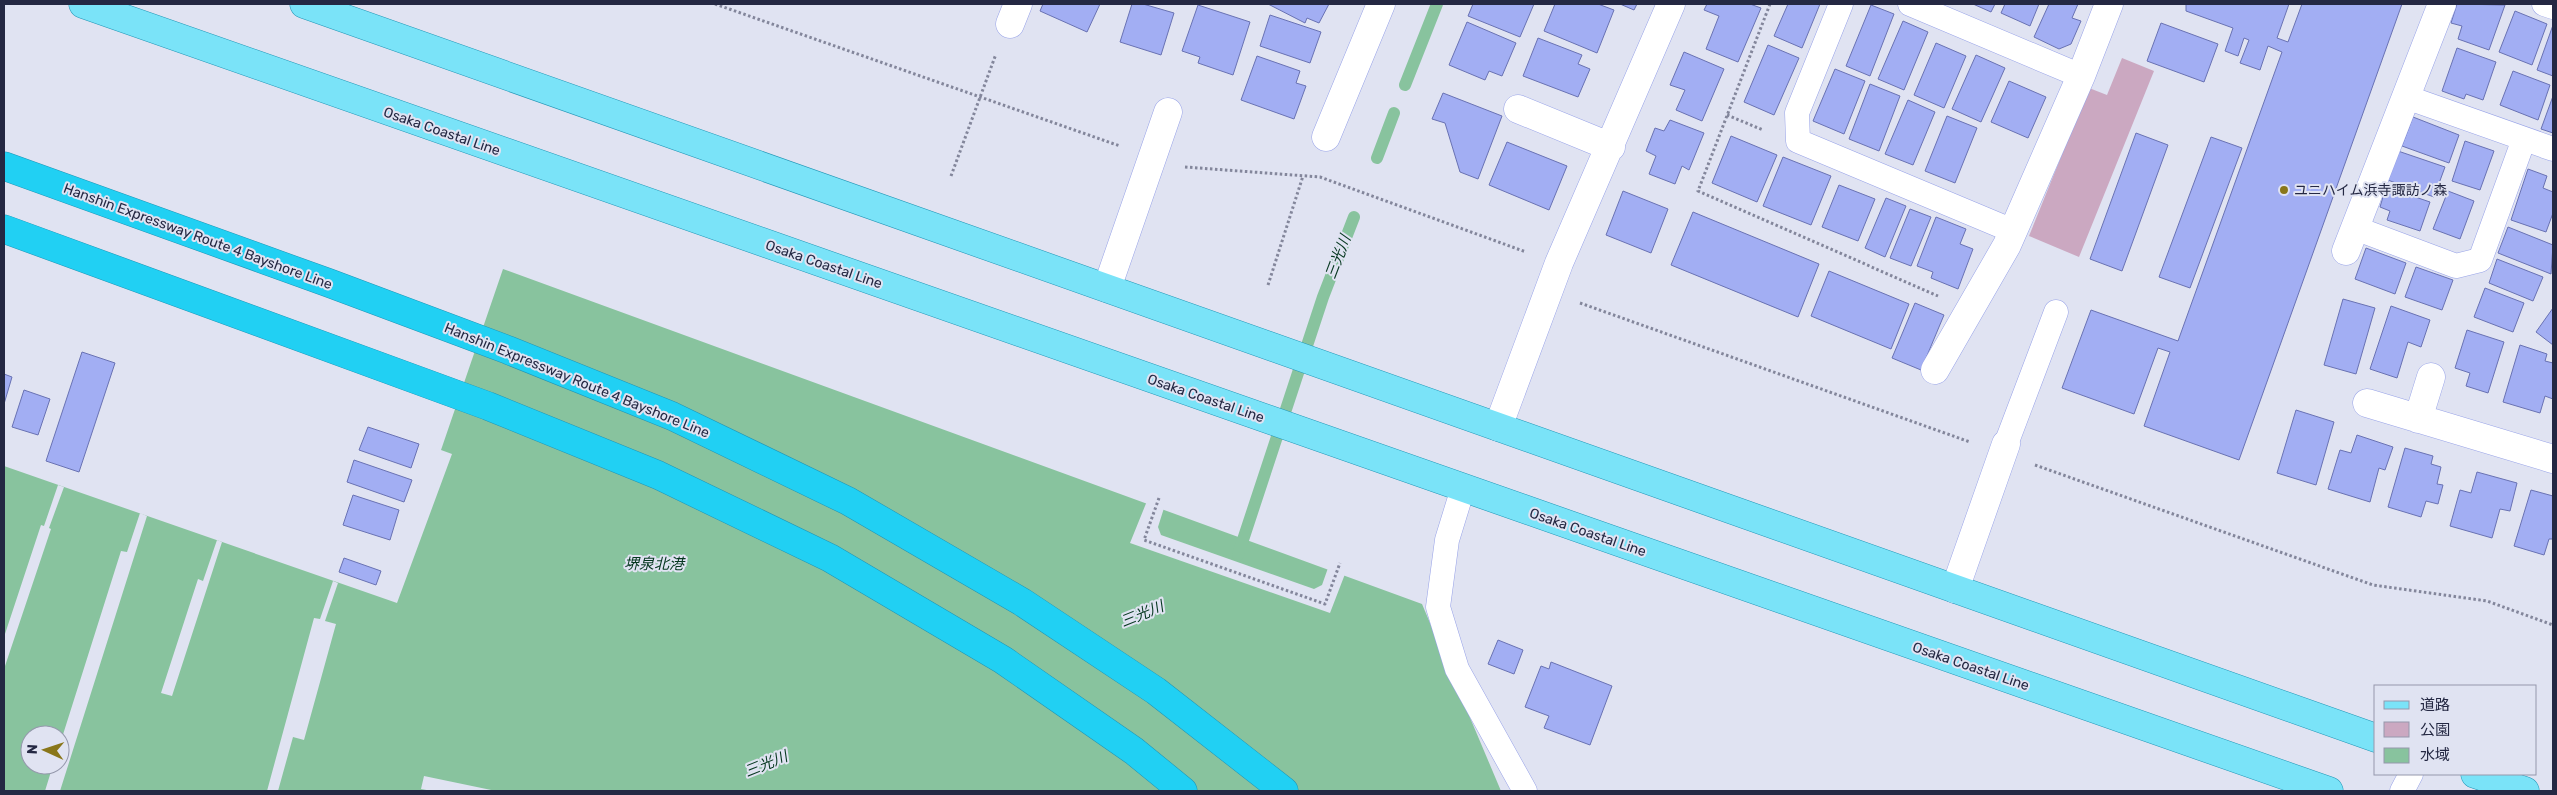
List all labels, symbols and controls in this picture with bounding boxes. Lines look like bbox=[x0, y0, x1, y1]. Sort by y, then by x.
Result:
street label: Osaka Coastal Line bbox=[381, 104, 503, 159]
street label: Hanshin Expressway Route 4 Bayshore Line bbox=[61, 180, 335, 293]
place label: ユニハイム浜寺諏訪ノ森 bbox=[2294, 182, 2447, 199]
marker: ユニハイム浜寺諏訪ノ森 bbox=[2278, 184, 2290, 196]
water label: 三光川 bbox=[1322, 231, 1355, 281]
street label: Osaka Coastal Line bbox=[763, 237, 885, 292]
street label: Hanshin Expressway Route 4 Bayshore Line bbox=[442, 319, 712, 442]
street label: Osaka Coastal Line bbox=[1145, 371, 1267, 426]
street label: Osaka Coastal Line bbox=[1527, 505, 1649, 560]
water label: 堺泉北港 bbox=[624, 555, 686, 573]
water label: 三光川 bbox=[1118, 596, 1168, 631]
street label: Osaka Coastal Line bbox=[1910, 639, 2032, 694]
legend bbox=[2374, 685, 2537, 775]
text: 道路 bbox=[2420, 696, 2450, 714]
text: 公園 bbox=[2420, 721, 2450, 739]
north arrow bbox=[20, 725, 70, 775]
text: N bbox=[24, 744, 41, 755]
water label: 三光川 bbox=[742, 746, 792, 781]
text: 水域 bbox=[2420, 746, 2450, 764]

